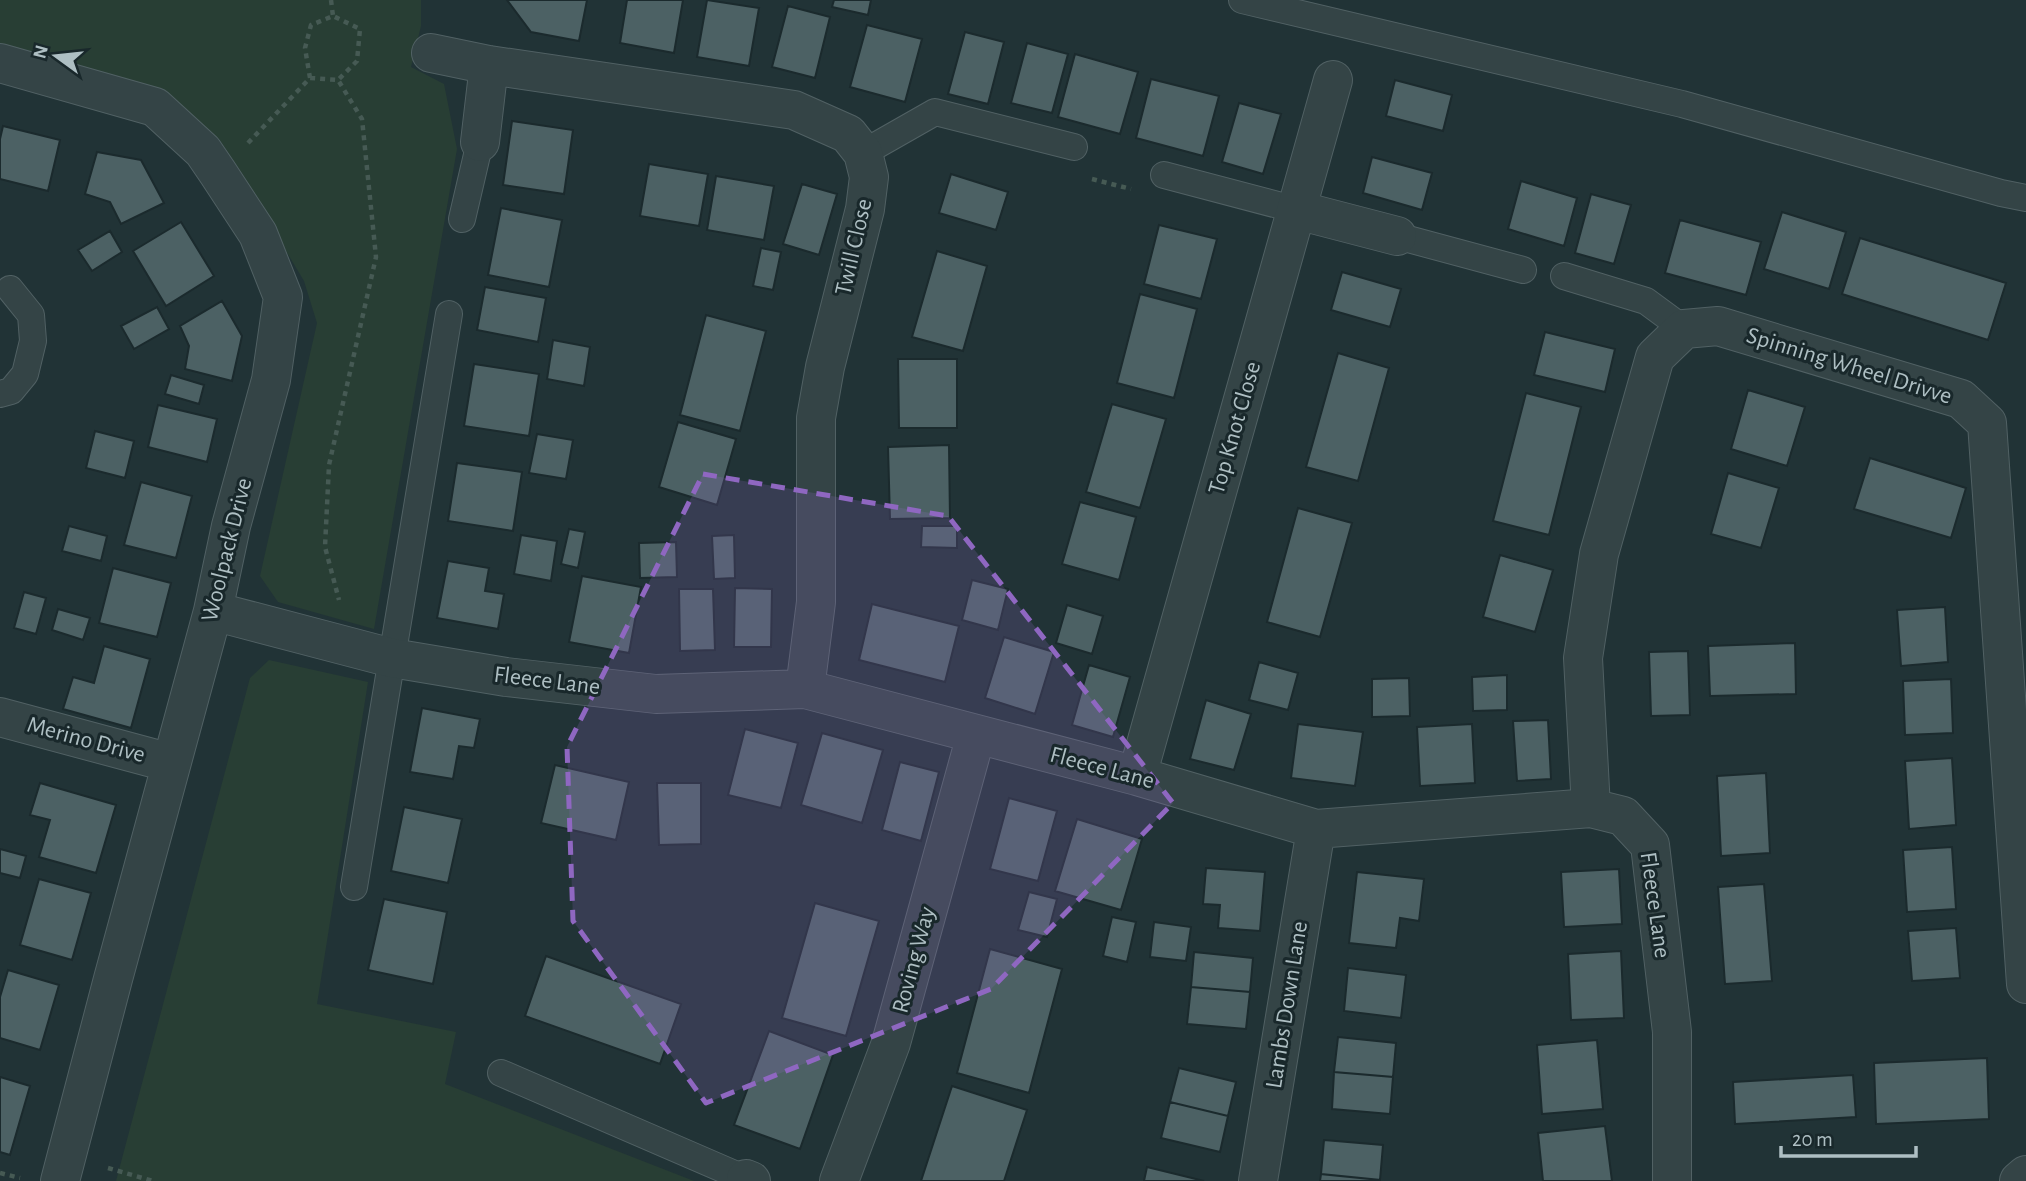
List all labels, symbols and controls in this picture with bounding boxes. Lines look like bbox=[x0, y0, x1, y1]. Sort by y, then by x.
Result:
north arrow bbox=[21, 21, 91, 91]
text: N bbox=[30, 43, 52, 61]
street label: Twill Close bbox=[831, 196, 877, 298]
street label: Spinning Wheel Drivve bbox=[1743, 323, 1955, 409]
street label: Top Knot Close bbox=[1205, 359, 1265, 497]
street label: Woolpack Drive bbox=[198, 476, 256, 624]
street label: Fleece Lane bbox=[492, 663, 602, 699]
street label: Merino Drive bbox=[24, 713, 148, 767]
street label: Fleece Lane bbox=[1047, 743, 1157, 793]
street label: Fleece Lane bbox=[1636, 850, 1674, 960]
street label: Roving Way bbox=[888, 904, 940, 1016]
street label: Lambs Down Lane bbox=[1262, 920, 1312, 1090]
scale bar bbox=[1781, 1114, 1916, 1158]
text: 20 m bbox=[1792, 1129, 1833, 1150]

